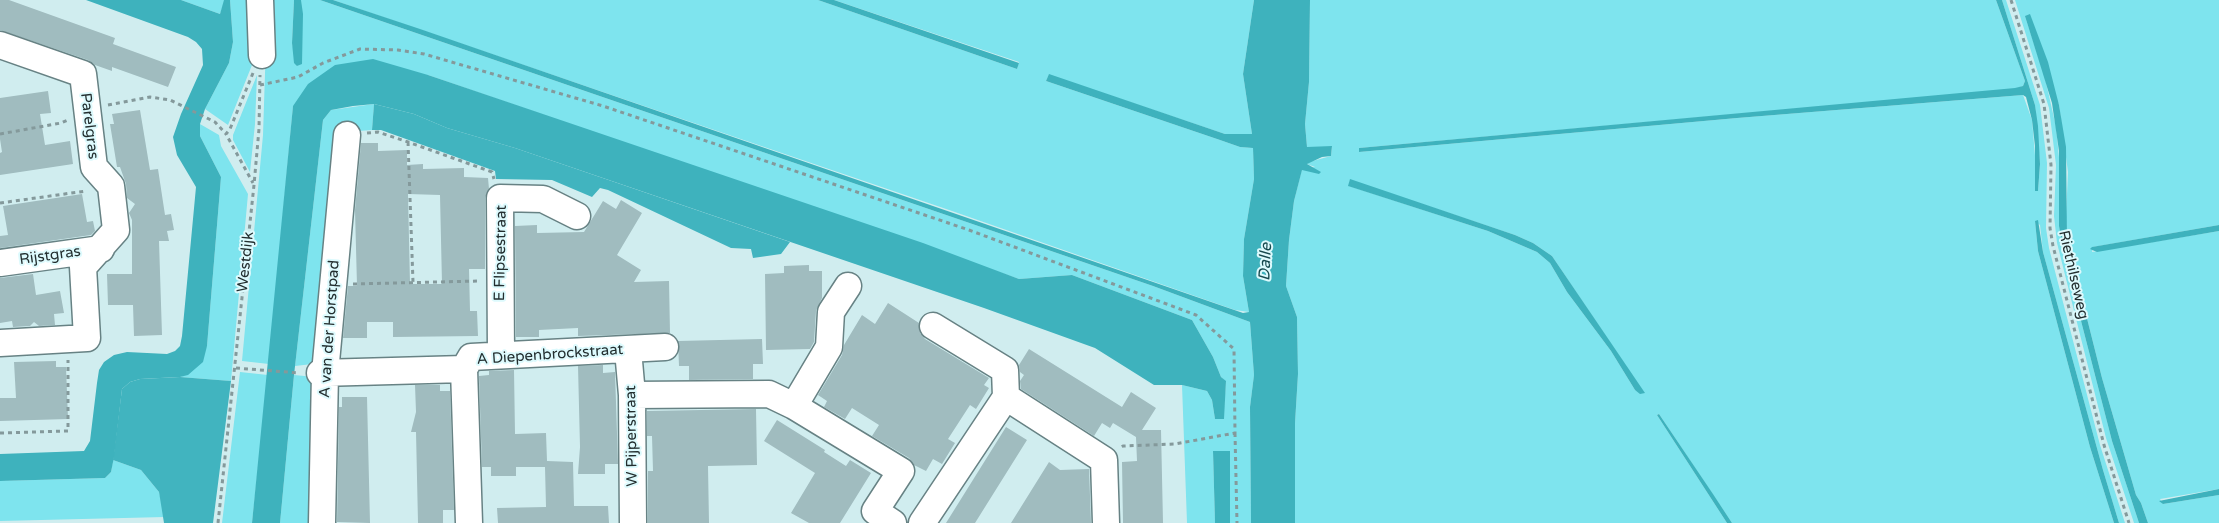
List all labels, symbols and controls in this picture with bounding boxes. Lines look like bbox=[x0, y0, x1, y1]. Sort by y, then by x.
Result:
street label: Parelgras bbox=[76, 92, 102, 160]
street label: E Flipsestraat bbox=[491, 205, 511, 301]
street label: Riethilseweg bbox=[2054, 229, 2092, 321]
street label: Westdijk bbox=[234, 231, 258, 293]
street label: Rijstgras bbox=[18, 243, 82, 269]
water label: Dalle bbox=[1255, 243, 1277, 281]
street label: A van der Horstpad bbox=[316, 259, 344, 399]
street label: A Diepenbrockstraat bbox=[476, 341, 624, 369]
street label: W Pijperstraat bbox=[622, 385, 642, 487]

